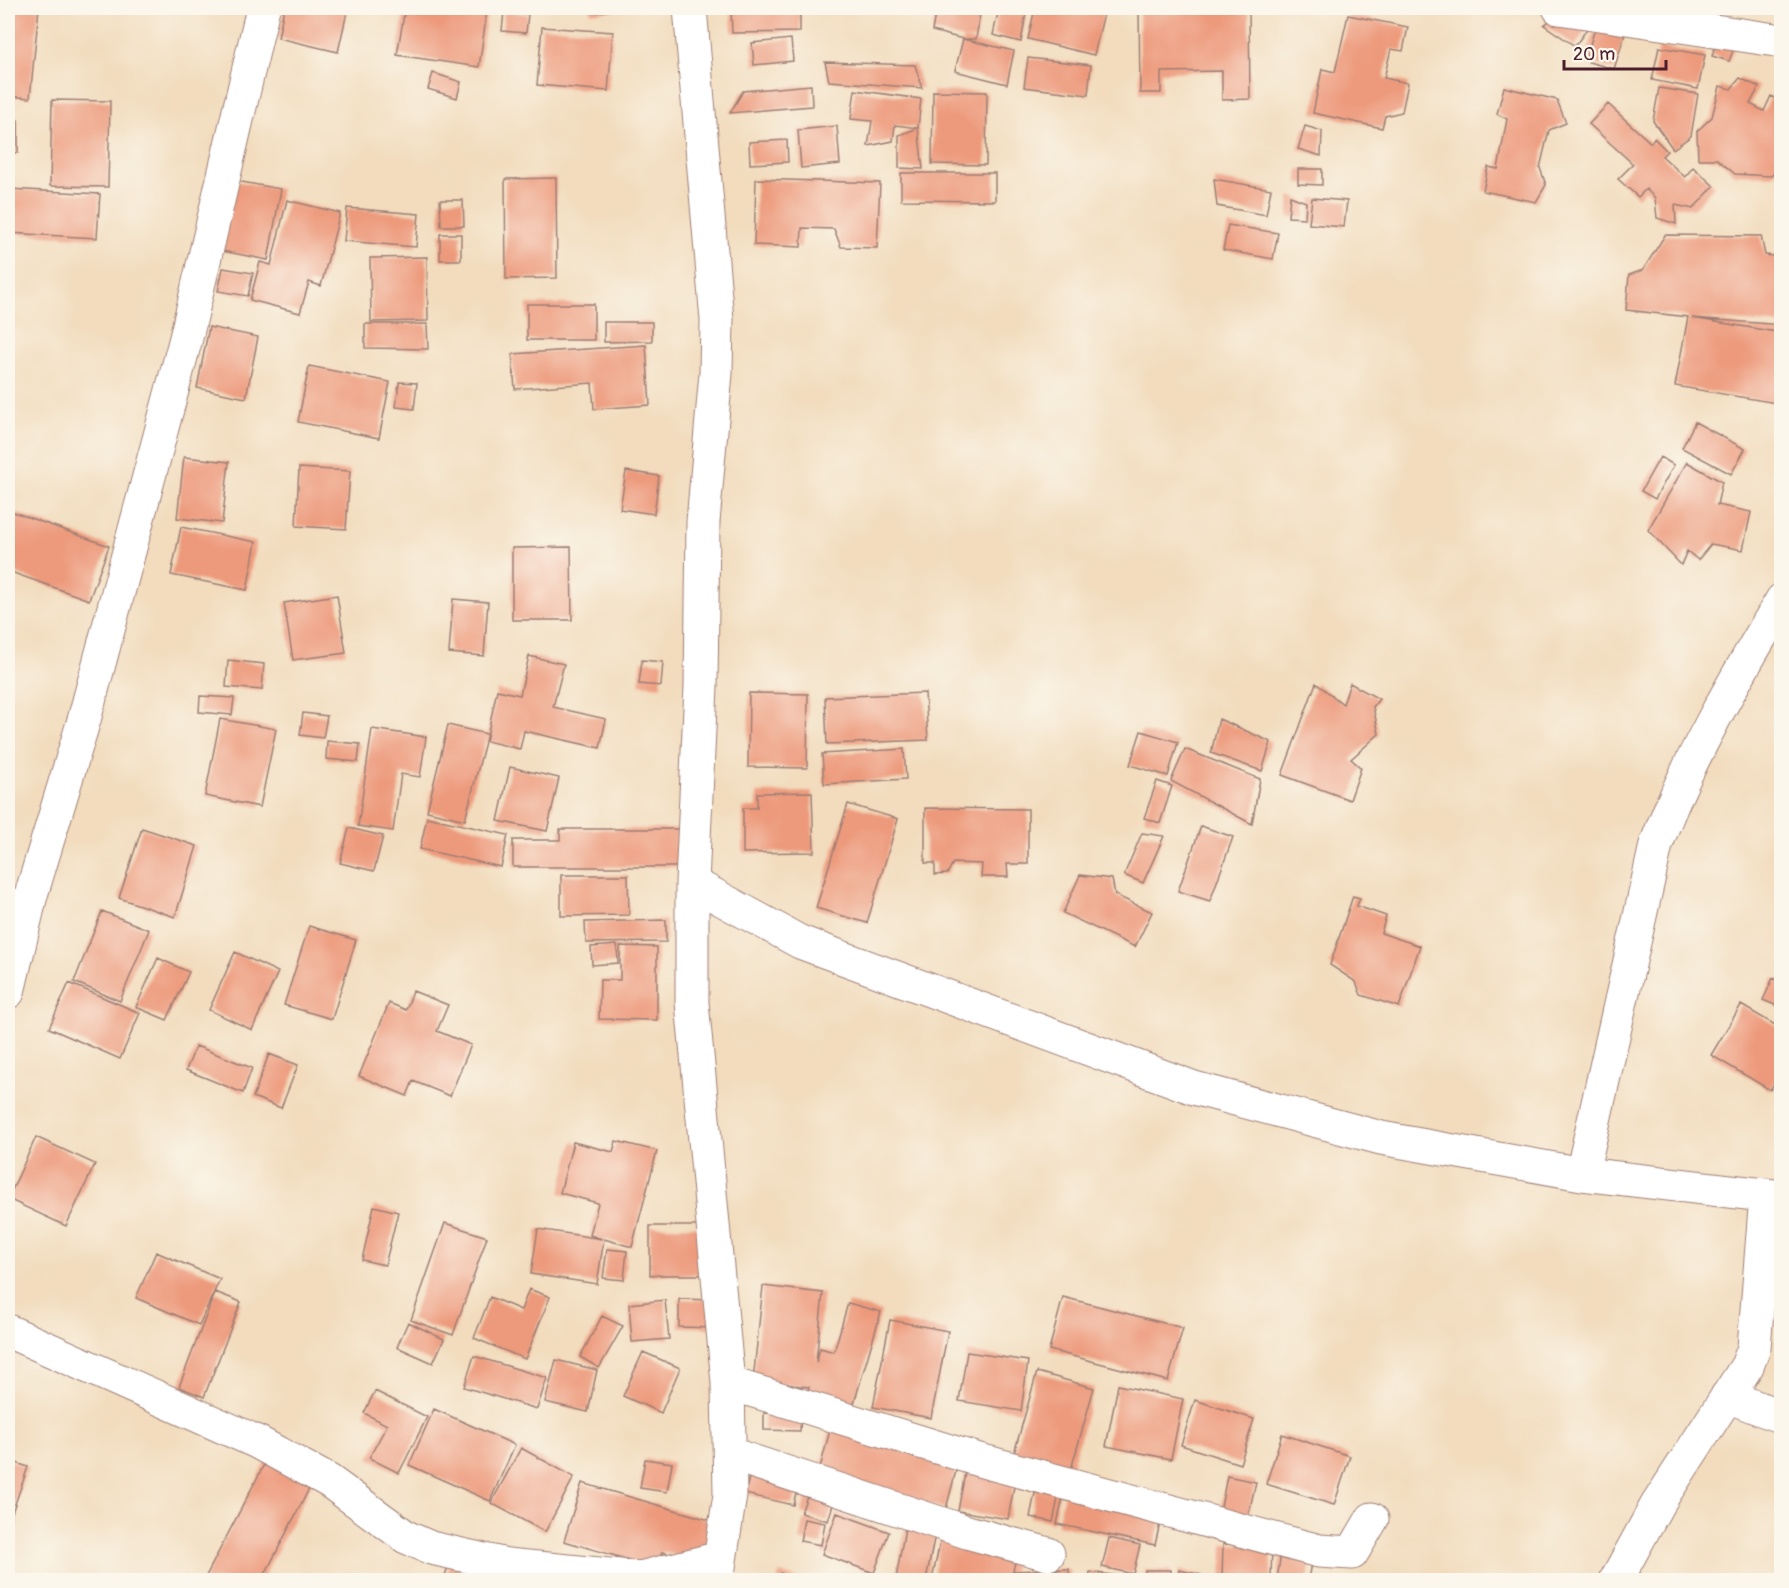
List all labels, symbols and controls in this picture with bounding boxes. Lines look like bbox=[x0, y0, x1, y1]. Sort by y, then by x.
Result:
scale bar bbox=[1564, 33, 1666, 71]
text: 20 m bbox=[1573, 43, 1615, 66]

